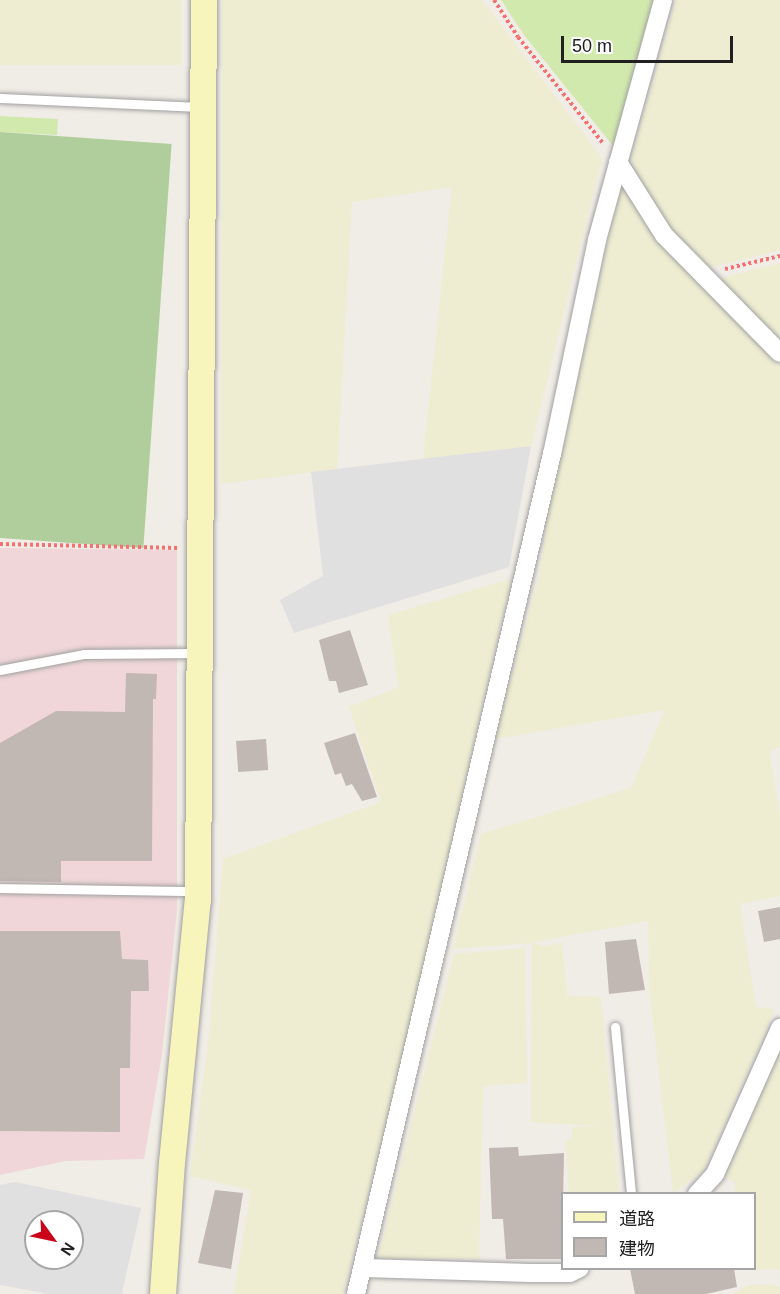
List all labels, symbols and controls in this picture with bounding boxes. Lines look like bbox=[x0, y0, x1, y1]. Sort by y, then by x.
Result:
scale bar bbox=[564, 24, 736, 62]
text: 50 m bbox=[572, 36, 612, 56]
legend bbox=[561, 1192, 756, 1270]
text: 道路 bbox=[619, 1209, 655, 1229]
north arrow bbox=[24, 1210, 84, 1270]
text: 建物 bbox=[619, 1239, 655, 1259]
text: N bbox=[58, 1240, 78, 1258]

